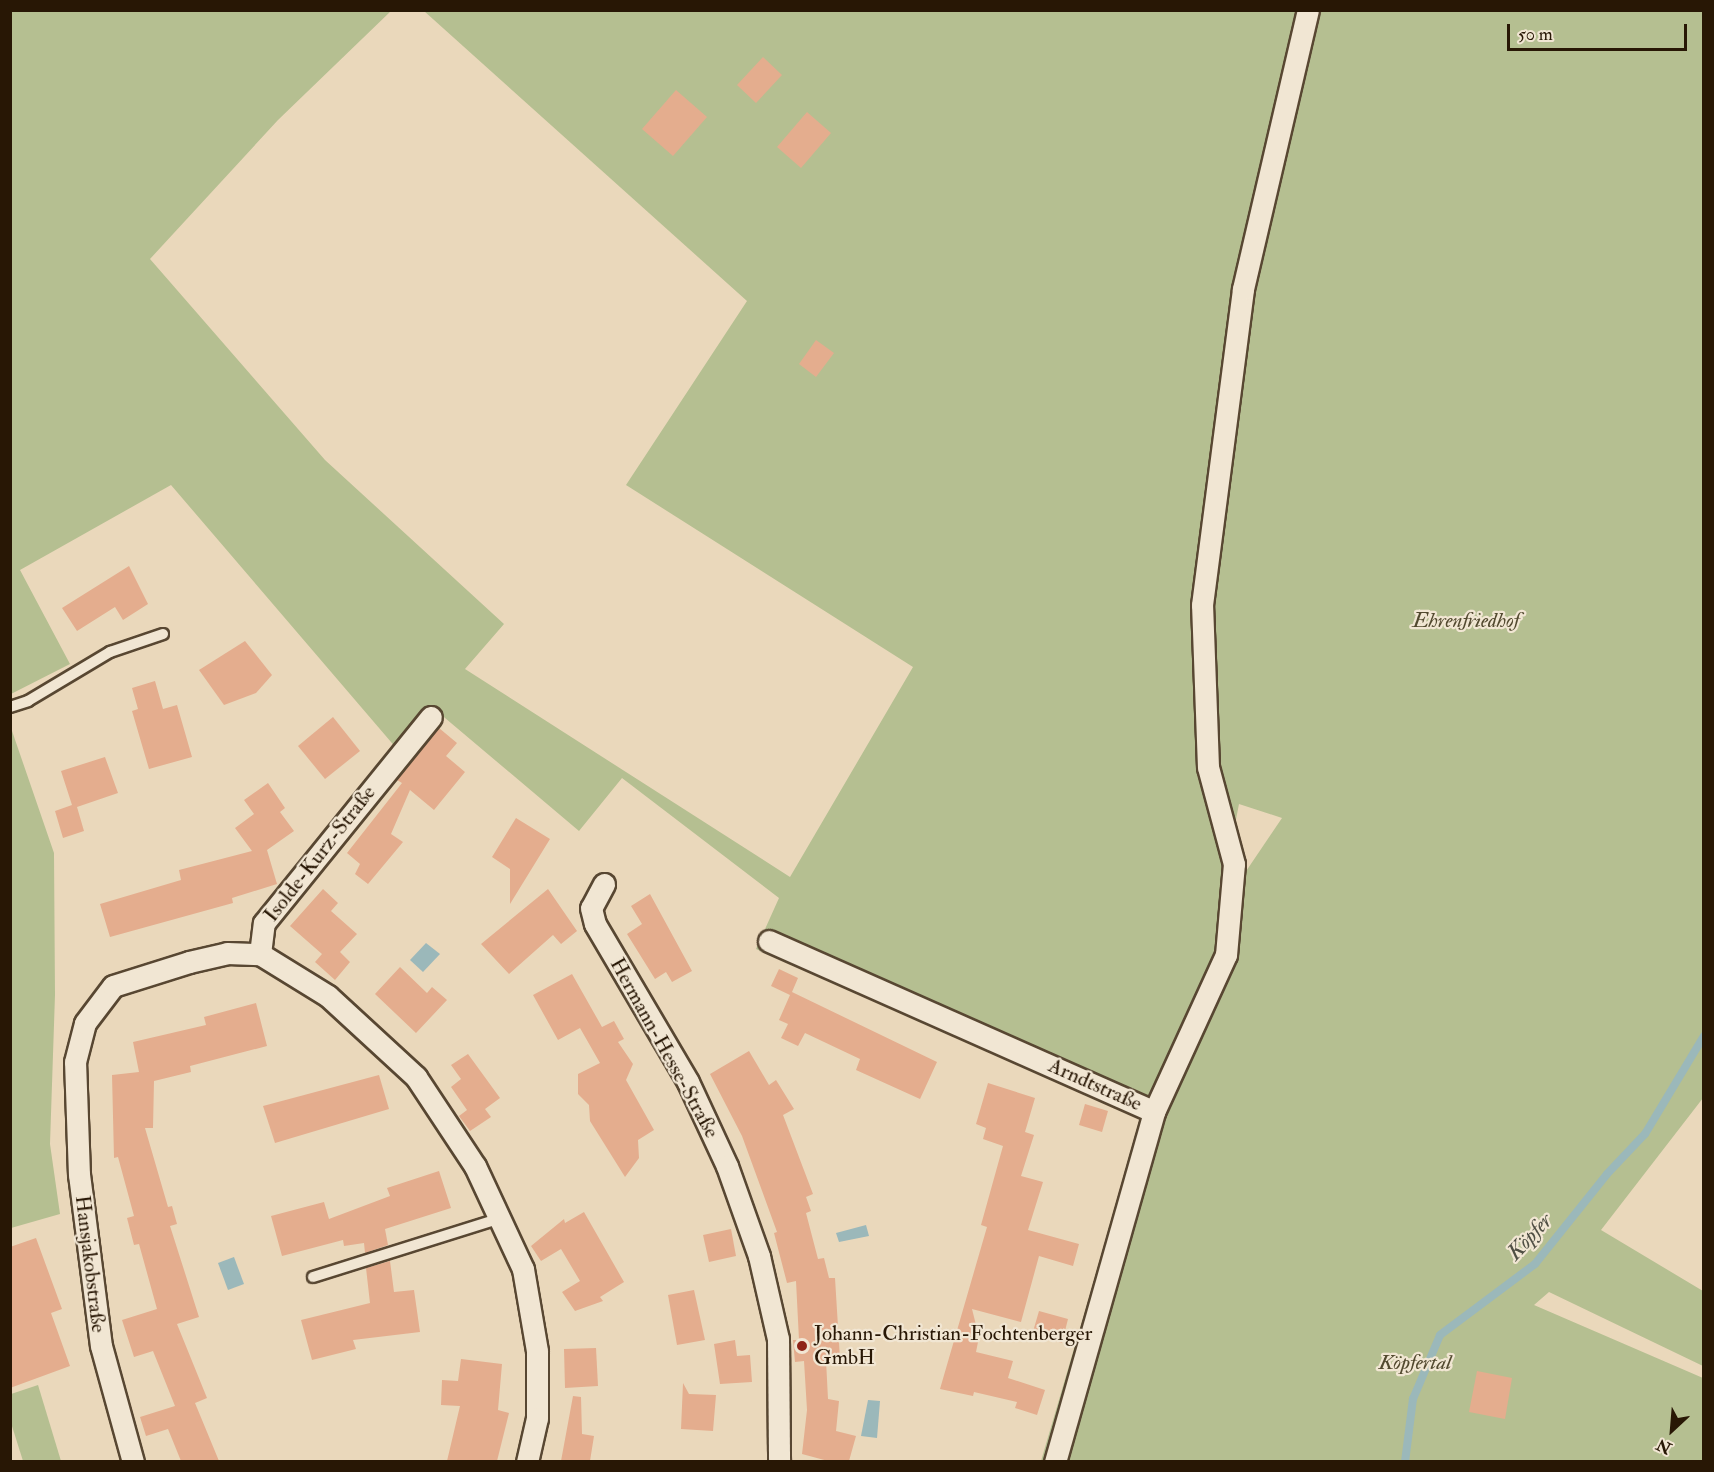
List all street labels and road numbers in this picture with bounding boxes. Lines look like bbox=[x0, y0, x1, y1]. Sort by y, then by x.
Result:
street label: Isolde-Kurz-Straße bbox=[259, 781, 381, 927]
street label: Hermann-Hesse-Straße bbox=[604, 954, 724, 1142]
street label: Arndtstraße bbox=[1044, 1053, 1146, 1117]
street label: Hansjakobstraße bbox=[69, 1194, 111, 1334]

